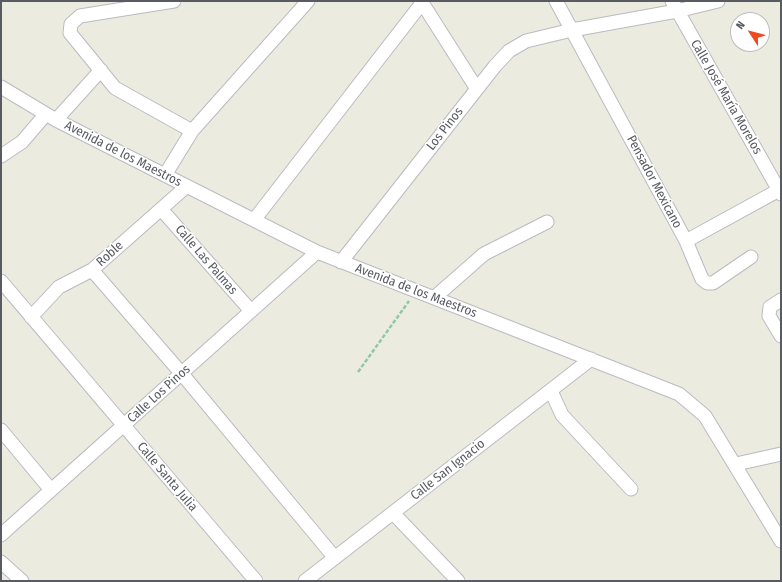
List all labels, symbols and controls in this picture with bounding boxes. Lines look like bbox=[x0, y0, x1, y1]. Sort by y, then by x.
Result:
north arrow bbox=[730, 12, 770, 52]
text: N bbox=[733, 19, 748, 32]
street label: Calle José María Morelos bbox=[687, 37, 765, 157]
street label: Los Pinos bbox=[423, 104, 467, 154]
street label: Avenida de los Maestros bbox=[62, 118, 184, 190]
street label: Pensador Mexicano bbox=[623, 133, 685, 231]
street label: Calle Las Palmas bbox=[172, 222, 240, 298]
street label: Roble bbox=[93, 238, 127, 270]
street label: Avenida de los Maestros bbox=[353, 261, 479, 321]
street label: Calle Los Pinos bbox=[124, 362, 194, 426]
street label: Calle San Ignacio bbox=[408, 436, 488, 504]
street label: Calle Santa Julia bbox=[133, 439, 201, 515]

